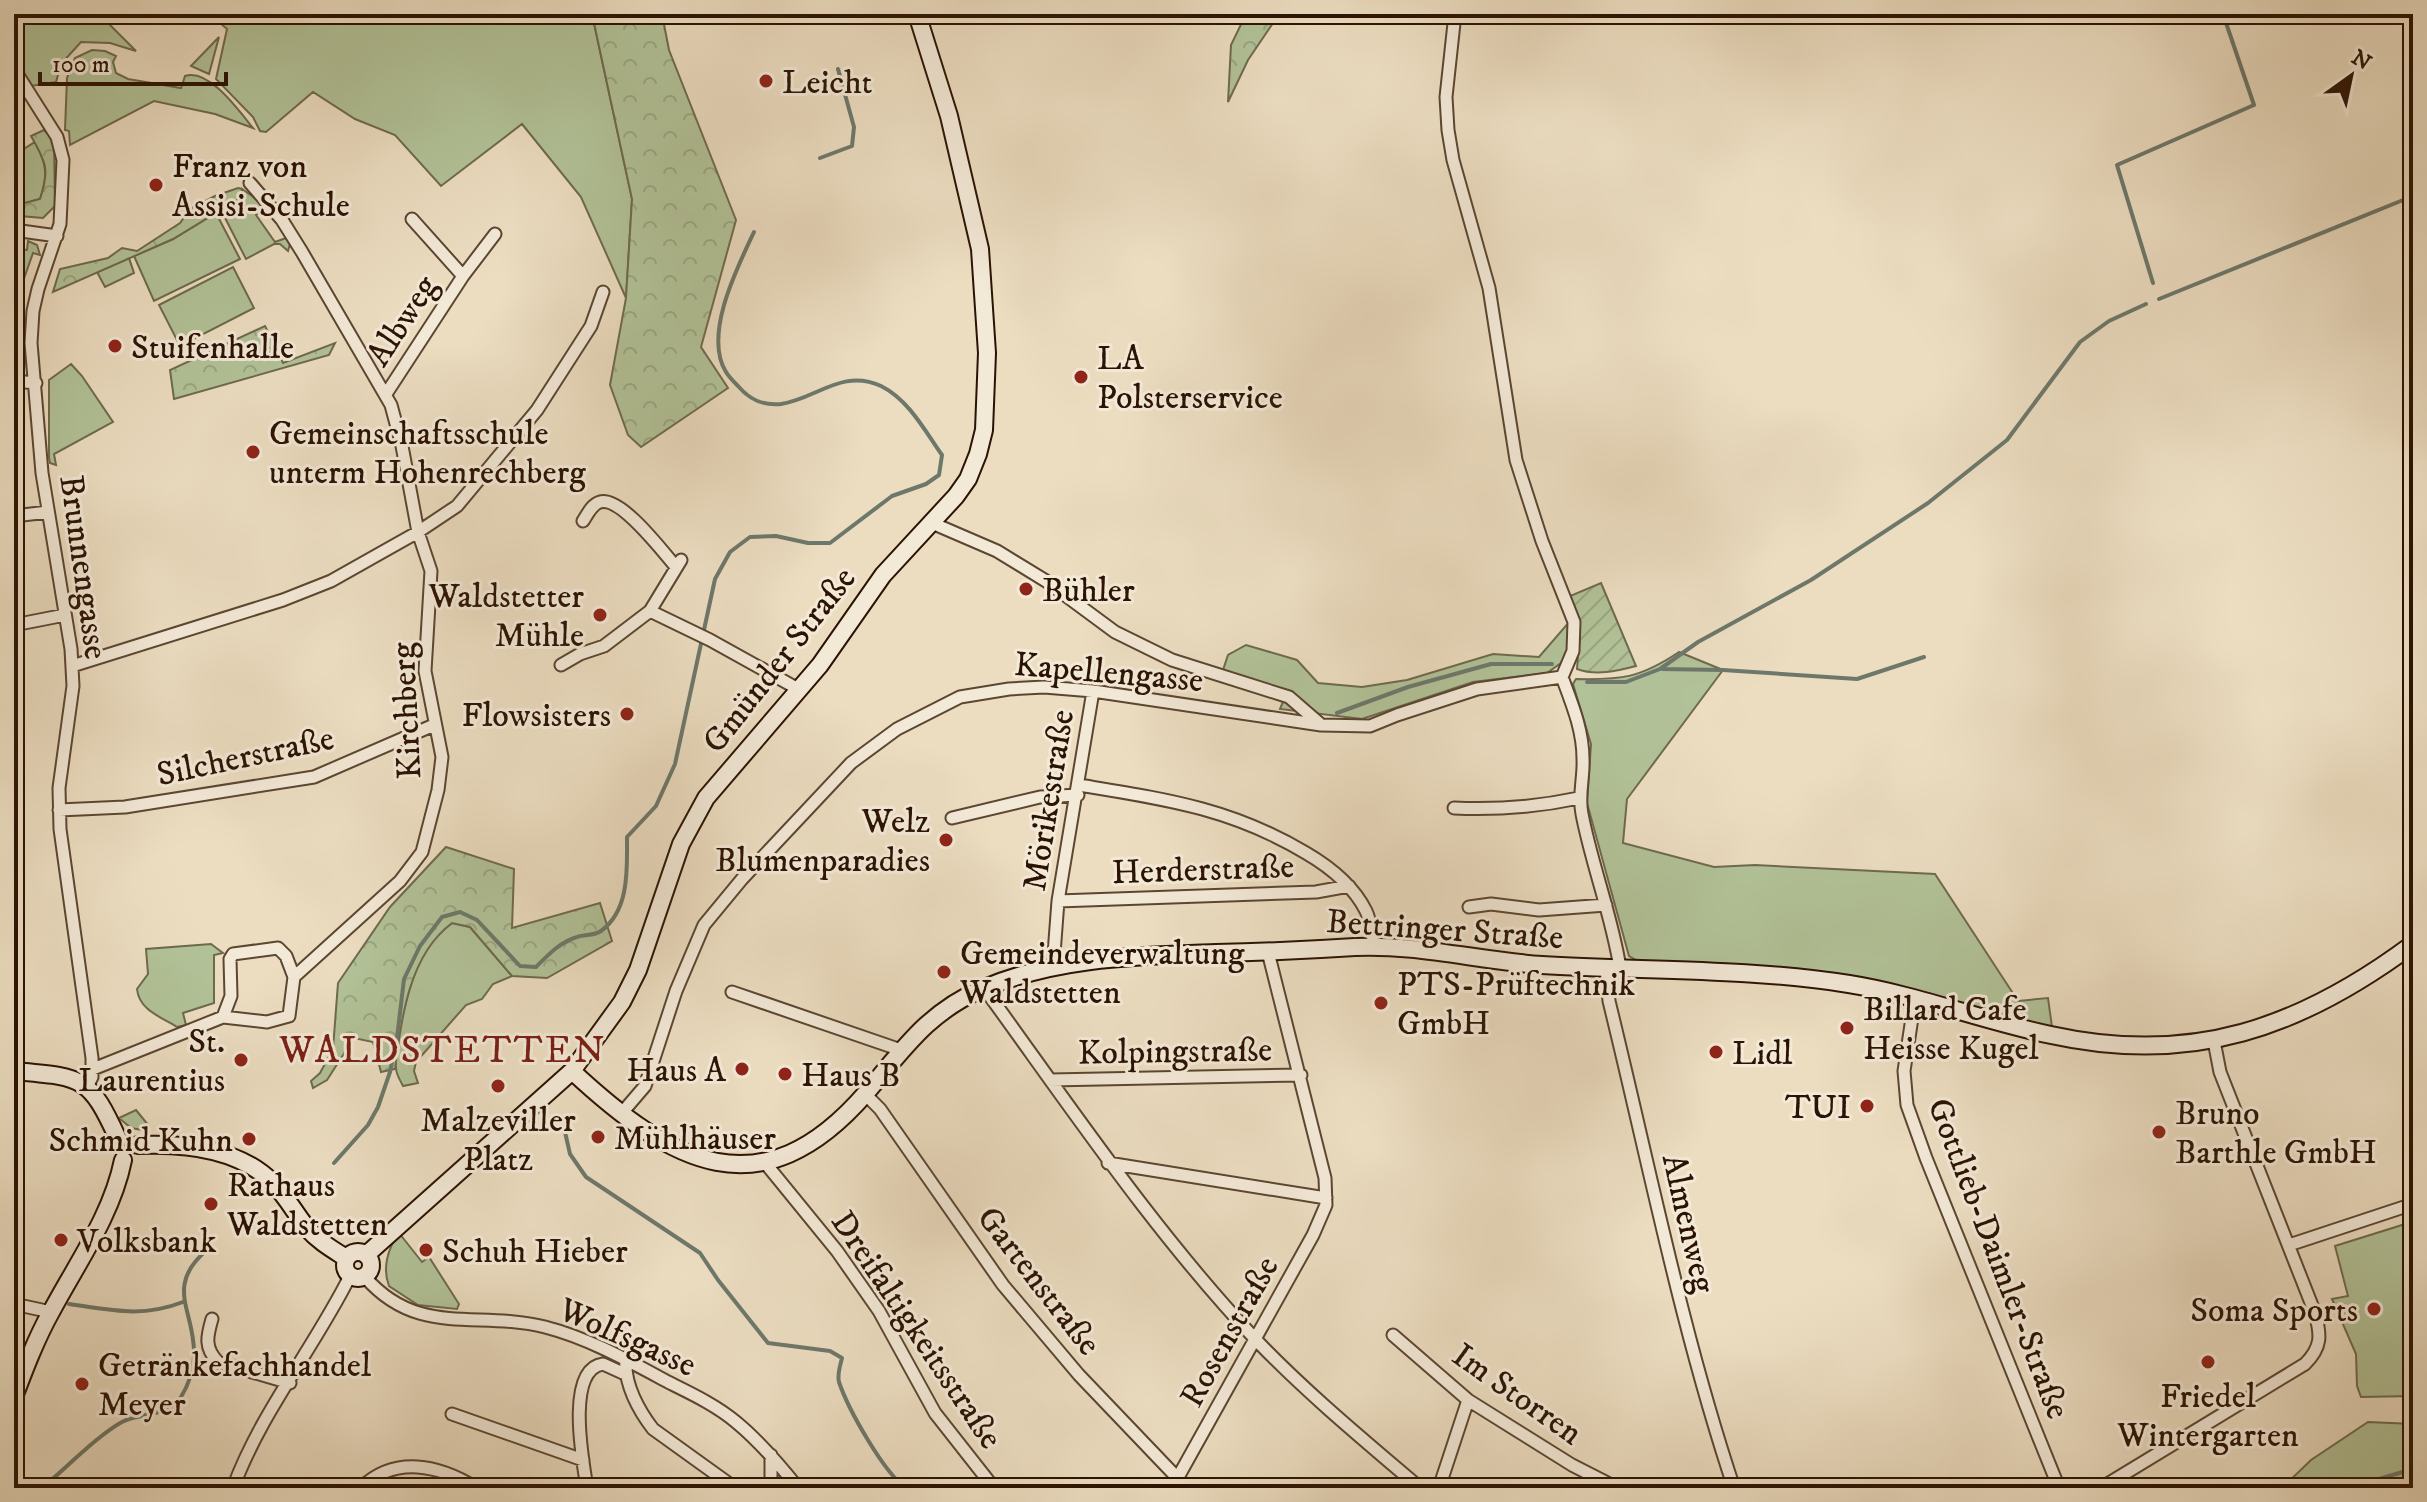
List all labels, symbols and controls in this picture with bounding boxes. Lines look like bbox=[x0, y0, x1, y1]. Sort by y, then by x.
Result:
scale bar bbox=[40, 36, 226, 86]
north arrow bbox=[2311, 36, 2391, 116]
text: N bbox=[2346, 44, 2376, 77]
text: 100 m bbox=[52, 50, 110, 80]
place label: Leicht bbox=[782, 62, 873, 104]
marker: Leicht bbox=[757, 72, 775, 90]
place label: Franz von Assisi-Schule bbox=[172, 146, 350, 227]
marker: Franz von Assisi-Schule bbox=[147, 176, 165, 194]
street label: Albweg bbox=[358, 267, 448, 374]
place label: Stuifenhalle bbox=[131, 327, 294, 369]
marker: Stuifenhalle bbox=[106, 337, 124, 355]
place label: LA Polsterservice bbox=[1097, 338, 1283, 419]
marker: LA Polsterservice bbox=[1072, 368, 1090, 386]
place label: Gemeinschaftsschule unterm Hohenrechberg bbox=[269, 413, 586, 494]
marker: Gemeinschaftsschule unterm Hohenrechberg bbox=[244, 443, 262, 461]
street label: Brunnengasse bbox=[49, 473, 117, 662]
street label: Gmünder Straße bbox=[694, 559, 865, 762]
place label: Bühler bbox=[1042, 570, 1135, 612]
place label: Waldstetter Mühle bbox=[427, 576, 584, 657]
marker: Bühler bbox=[1017, 580, 1035, 598]
marker: Waldstetter Mühle bbox=[591, 606, 609, 624]
street label: Kirchberg bbox=[382, 641, 432, 780]
street label: Kapellengasse bbox=[1013, 644, 1205, 702]
place label: Flowsisters bbox=[461, 695, 611, 737]
marker: Flowsisters bbox=[618, 705, 636, 723]
street label: Mörikestraße bbox=[1014, 707, 1084, 894]
street label: Silcherstraße bbox=[153, 718, 338, 796]
place label: Welz Blumenparadies bbox=[715, 801, 930, 882]
marker: Welz Blumenparadies bbox=[937, 831, 955, 849]
street label: Herderstraße bbox=[1111, 846, 1295, 894]
street label: Bettringer Straße bbox=[1325, 901, 1565, 959]
place label: Gemeindeverwaltung Waldstetten bbox=[959, 933, 1245, 1014]
marker: Gemeindeverwaltung Waldstetten bbox=[935, 963, 953, 981]
place label: PTS-Prüftechnik GmbH bbox=[1397, 964, 1635, 1045]
place label: Billard Cafe Heisse Kugel bbox=[1863, 989, 2040, 1070]
marker: PTS-Prüftechnik GmbH bbox=[1372, 994, 1390, 1012]
marker: Billard Cafe Heisse Kugel bbox=[1838, 1019, 1856, 1037]
place label: St. Laurentius bbox=[78, 1021, 225, 1102]
district label: WALDSTETTEN bbox=[278, 1027, 607, 1075]
street label: Kolpingstraße bbox=[1078, 1029, 1273, 1075]
place label: Lidl bbox=[1732, 1033, 1793, 1075]
marker: Lidl bbox=[1707, 1043, 1725, 1061]
place label: Haus A bbox=[626, 1050, 726, 1092]
marker: St. Laurentius bbox=[232, 1051, 250, 1069]
place label: Haus B bbox=[801, 1055, 901, 1097]
marker: Haus A bbox=[733, 1060, 751, 1078]
marker: Haus B bbox=[776, 1065, 794, 1083]
marker: Malzeviller Platz bbox=[489, 1077, 507, 1095]
place label: TUI bbox=[1785, 1087, 1851, 1129]
street label: Gottlieb-Daimler-Straße bbox=[1918, 1092, 2079, 1425]
place label: Bruno Barthle GmbH bbox=[2175, 1093, 2377, 1174]
marker: TUI bbox=[1858, 1097, 1876, 1115]
place label: Malzeviller Platz bbox=[420, 1100, 576, 1181]
place label: Mühlhäuser bbox=[614, 1118, 776, 1160]
place label: Schmid Kuhn bbox=[49, 1120, 233, 1162]
marker: Bruno Barthle GmbH bbox=[2150, 1123, 2168, 1141]
marker: Mühlhäuser bbox=[589, 1128, 607, 1146]
marker: Schmid Kuhn bbox=[240, 1130, 258, 1148]
street label: Almenweg bbox=[1652, 1150, 1725, 1297]
place label: Rathaus Waldstetten bbox=[226, 1165, 388, 1246]
marker: Rathaus Waldstetten bbox=[202, 1195, 220, 1213]
street label: Gartenstraße bbox=[967, 1198, 1110, 1364]
street label: Dreifaltigkeitsstraße bbox=[821, 1203, 1011, 1457]
place label: Volksbank bbox=[76, 1221, 217, 1263]
marker: Volksbank bbox=[52, 1231, 70, 1249]
place label: Schuh Hieber bbox=[442, 1231, 628, 1273]
marker: Schuh Hieber bbox=[417, 1241, 435, 1259]
street label: Rosenstraße bbox=[1171, 1249, 1288, 1415]
street label: Wolfsgasse bbox=[551, 1289, 702, 1387]
place label: Soma Sports bbox=[2190, 1290, 2358, 1332]
marker: Soma Sports bbox=[2365, 1300, 2383, 1318]
street label: Im Storren bbox=[1444, 1335, 1590, 1455]
place label: Getränkefachhandel Meyer bbox=[98, 1345, 372, 1426]
marker: Friedel Wintergarten bbox=[2199, 1353, 2217, 1371]
marker: Getränkefachhandel Meyer bbox=[73, 1375, 91, 1393]
place label: Friedel Wintergarten bbox=[2116, 1376, 2299, 1457]

